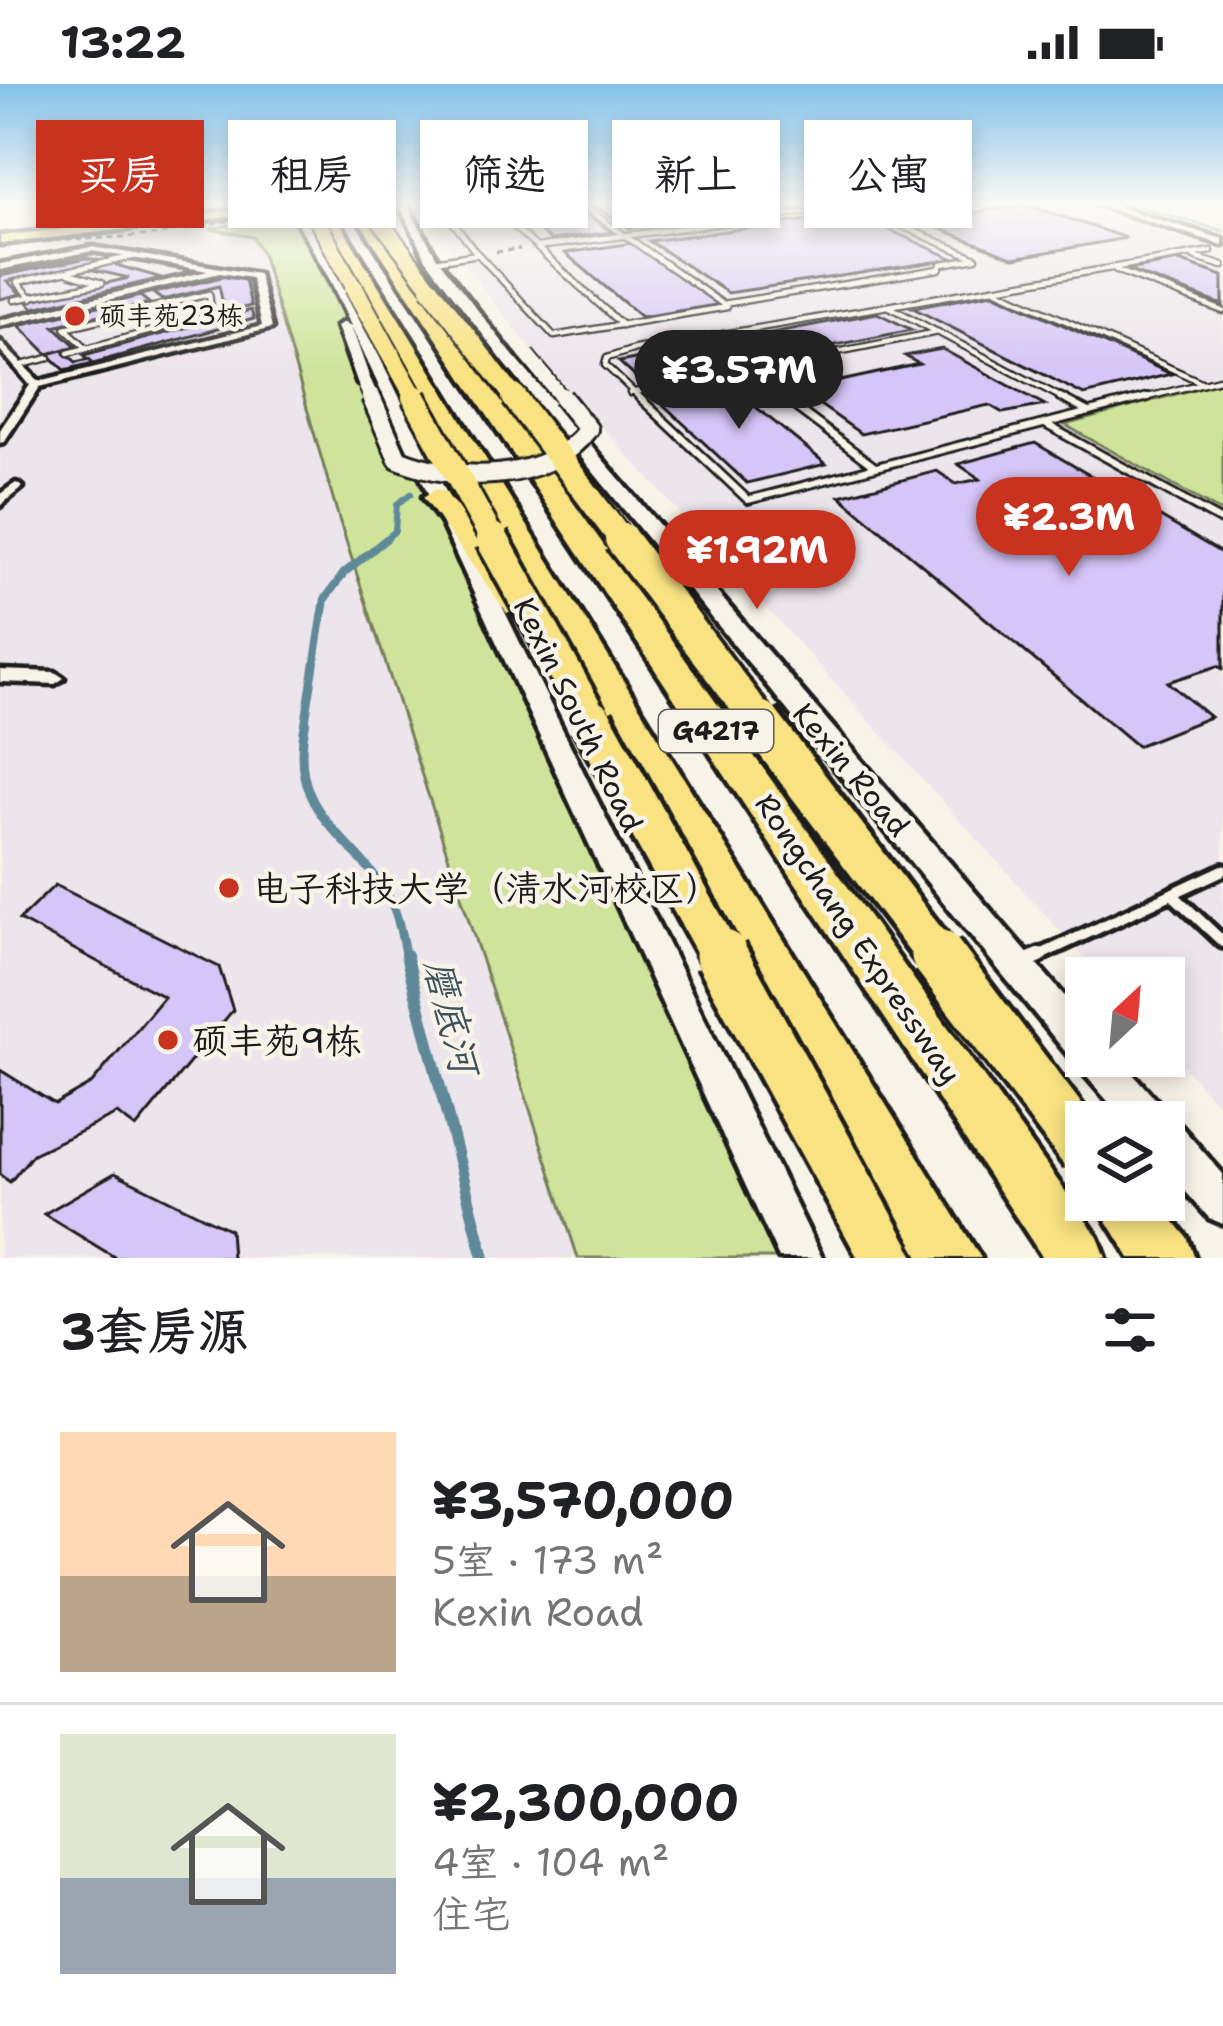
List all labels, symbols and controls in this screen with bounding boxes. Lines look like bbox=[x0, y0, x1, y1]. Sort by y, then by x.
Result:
text: 13:22 bbox=[60, 12, 186, 72]
chip: 买房 bbox=[36, 120, 204, 228]
chip: 租房 bbox=[228, 120, 396, 228]
chip: 筛选 bbox=[420, 120, 588, 228]
chip: 新上 bbox=[612, 120, 780, 228]
chip: 公寓 bbox=[804, 120, 972, 228]
place label: 硕丰苑23栋 bbox=[99, 297, 243, 334]
marker: 硕丰苑23栋 bbox=[62, 303, 88, 329]
pin: ¥3.57M bbox=[641, 330, 837, 432]
text: ¥3.57M bbox=[661, 343, 817, 395]
pin: ¥2.3M bbox=[985, 477, 1153, 579]
text: ¥2.3M bbox=[1003, 490, 1135, 542]
pin: ¥1.92M bbox=[659, 510, 855, 612]
text: ¥1.92M bbox=[686, 523, 828, 575]
street label: Kexin South Road bbox=[504, 591, 653, 839]
street label: Kexin Road bbox=[783, 694, 919, 845]
road number: G4217 bbox=[659, 710, 773, 752]
street label: Rongchang Expressway bbox=[746, 785, 971, 1092]
place label: 电子科技大学（清水河校区） bbox=[253, 864, 721, 913]
marker: 电子科技大学（清水河校区） bbox=[216, 875, 242, 901]
water label: 磨底河 bbox=[413, 953, 493, 1085]
north arrow bbox=[1065, 957, 1185, 1077]
map controls bbox=[1065, 957, 1185, 1221]
place label: 硕丰苑9栋 bbox=[192, 1016, 361, 1065]
marker: 硕丰苑9栋 bbox=[155, 1027, 181, 1053]
button: layers bbox=[1065, 1101, 1185, 1221]
text: 3套房源 bbox=[60, 1297, 249, 1365]
icon: filters bbox=[1097, 1297, 1163, 1363]
text: ¥3,570,000 bbox=[432, 1466, 734, 1534]
icon: home bbox=[156, 1480, 300, 1624]
text: 5室 · 173 m² bbox=[432, 1534, 663, 1586]
text: Kexin Road bbox=[432, 1586, 644, 1638]
text: ¥2,300,000 bbox=[432, 1768, 739, 1836]
icon: home bbox=[156, 1782, 300, 1926]
text: 4室 · 104 m² bbox=[432, 1836, 669, 1888]
text: 住宅 bbox=[432, 1888, 510, 1940]

